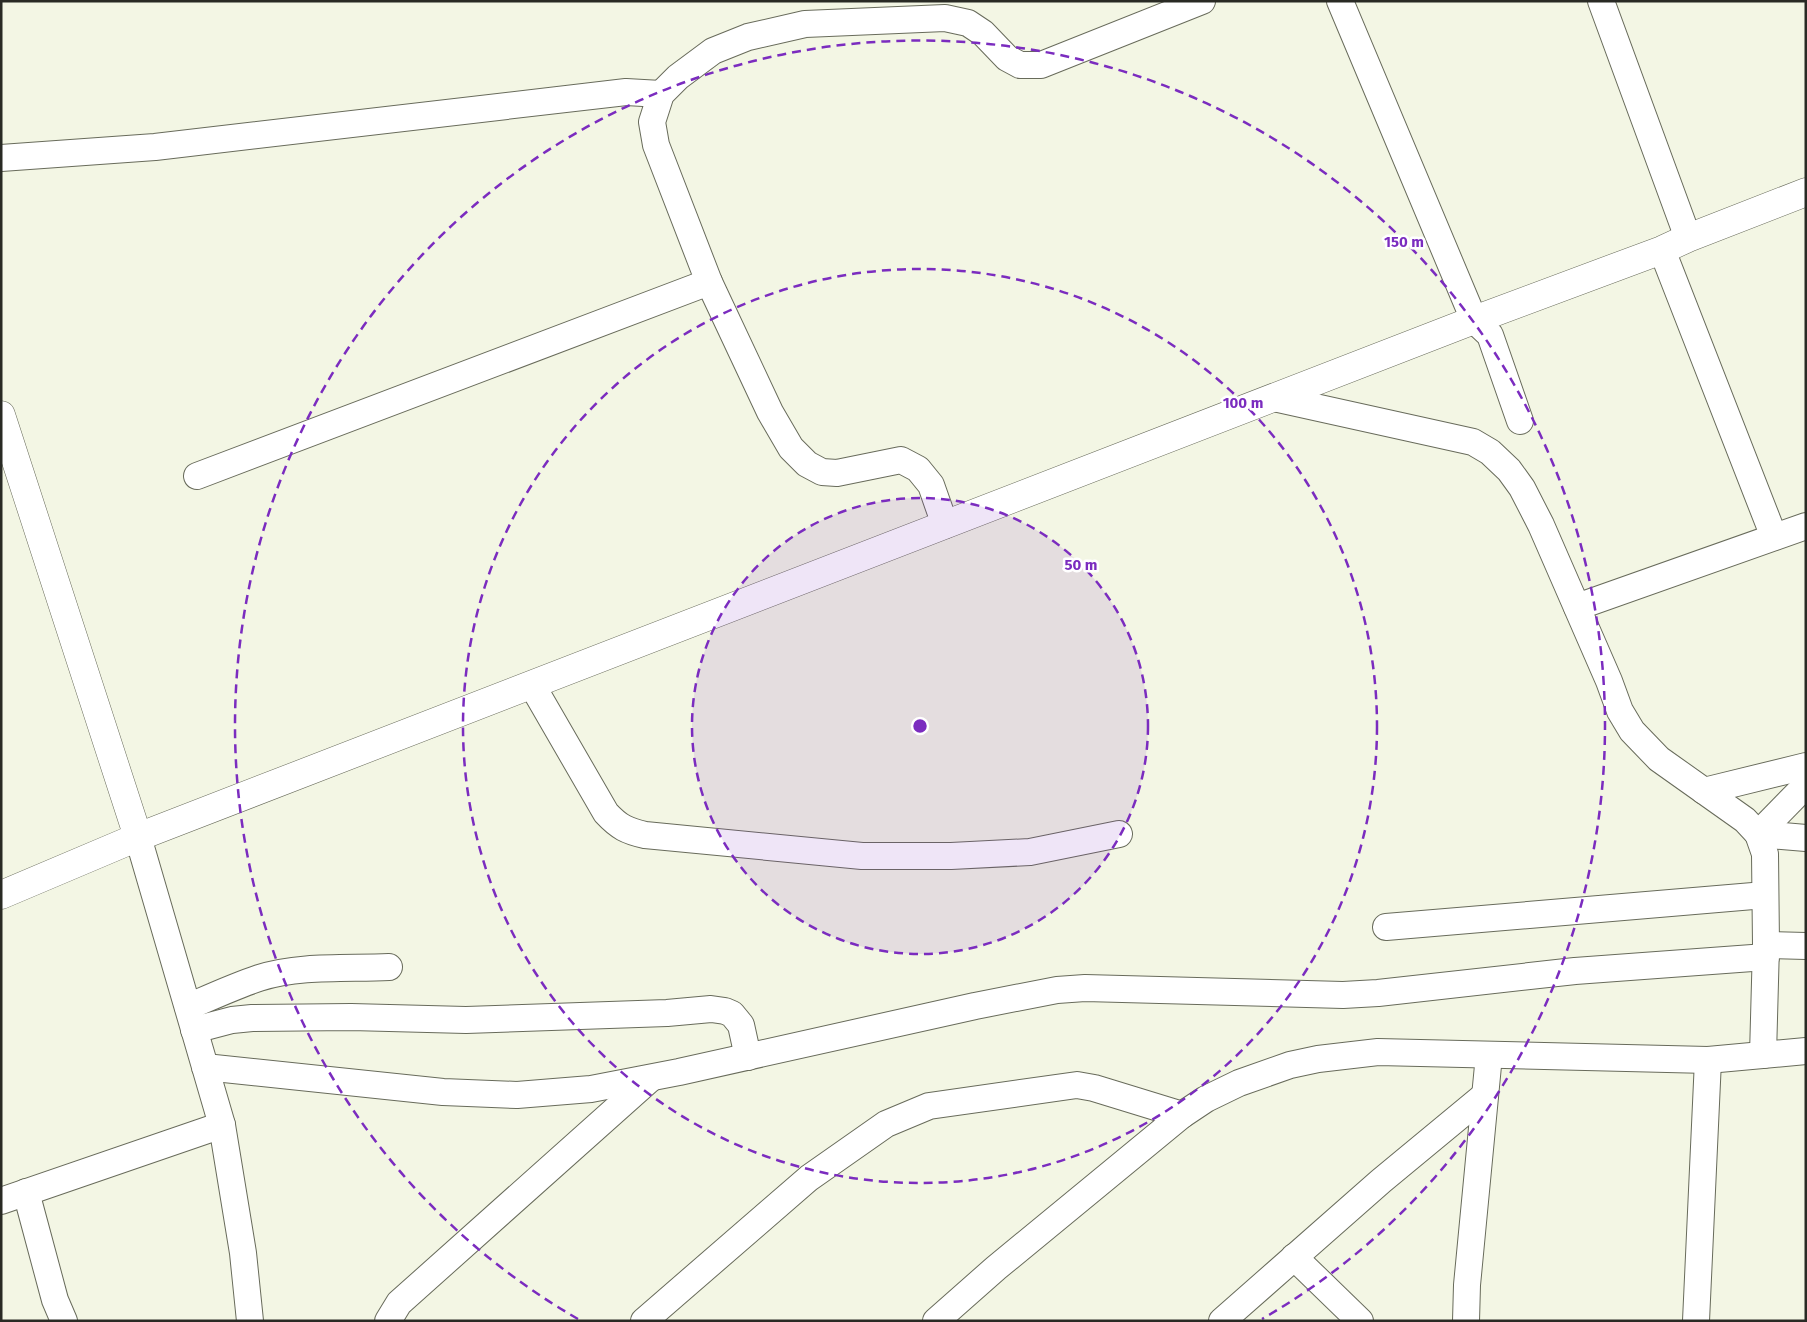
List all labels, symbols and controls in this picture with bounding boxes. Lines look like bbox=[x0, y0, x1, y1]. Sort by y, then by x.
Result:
text: 150 m bbox=[1384, 233, 1424, 251]
text: 100 m bbox=[1223, 394, 1263, 412]
text: 50 m bbox=[1064, 556, 1098, 574]
centre of rings bbox=[911, 717, 929, 735]

